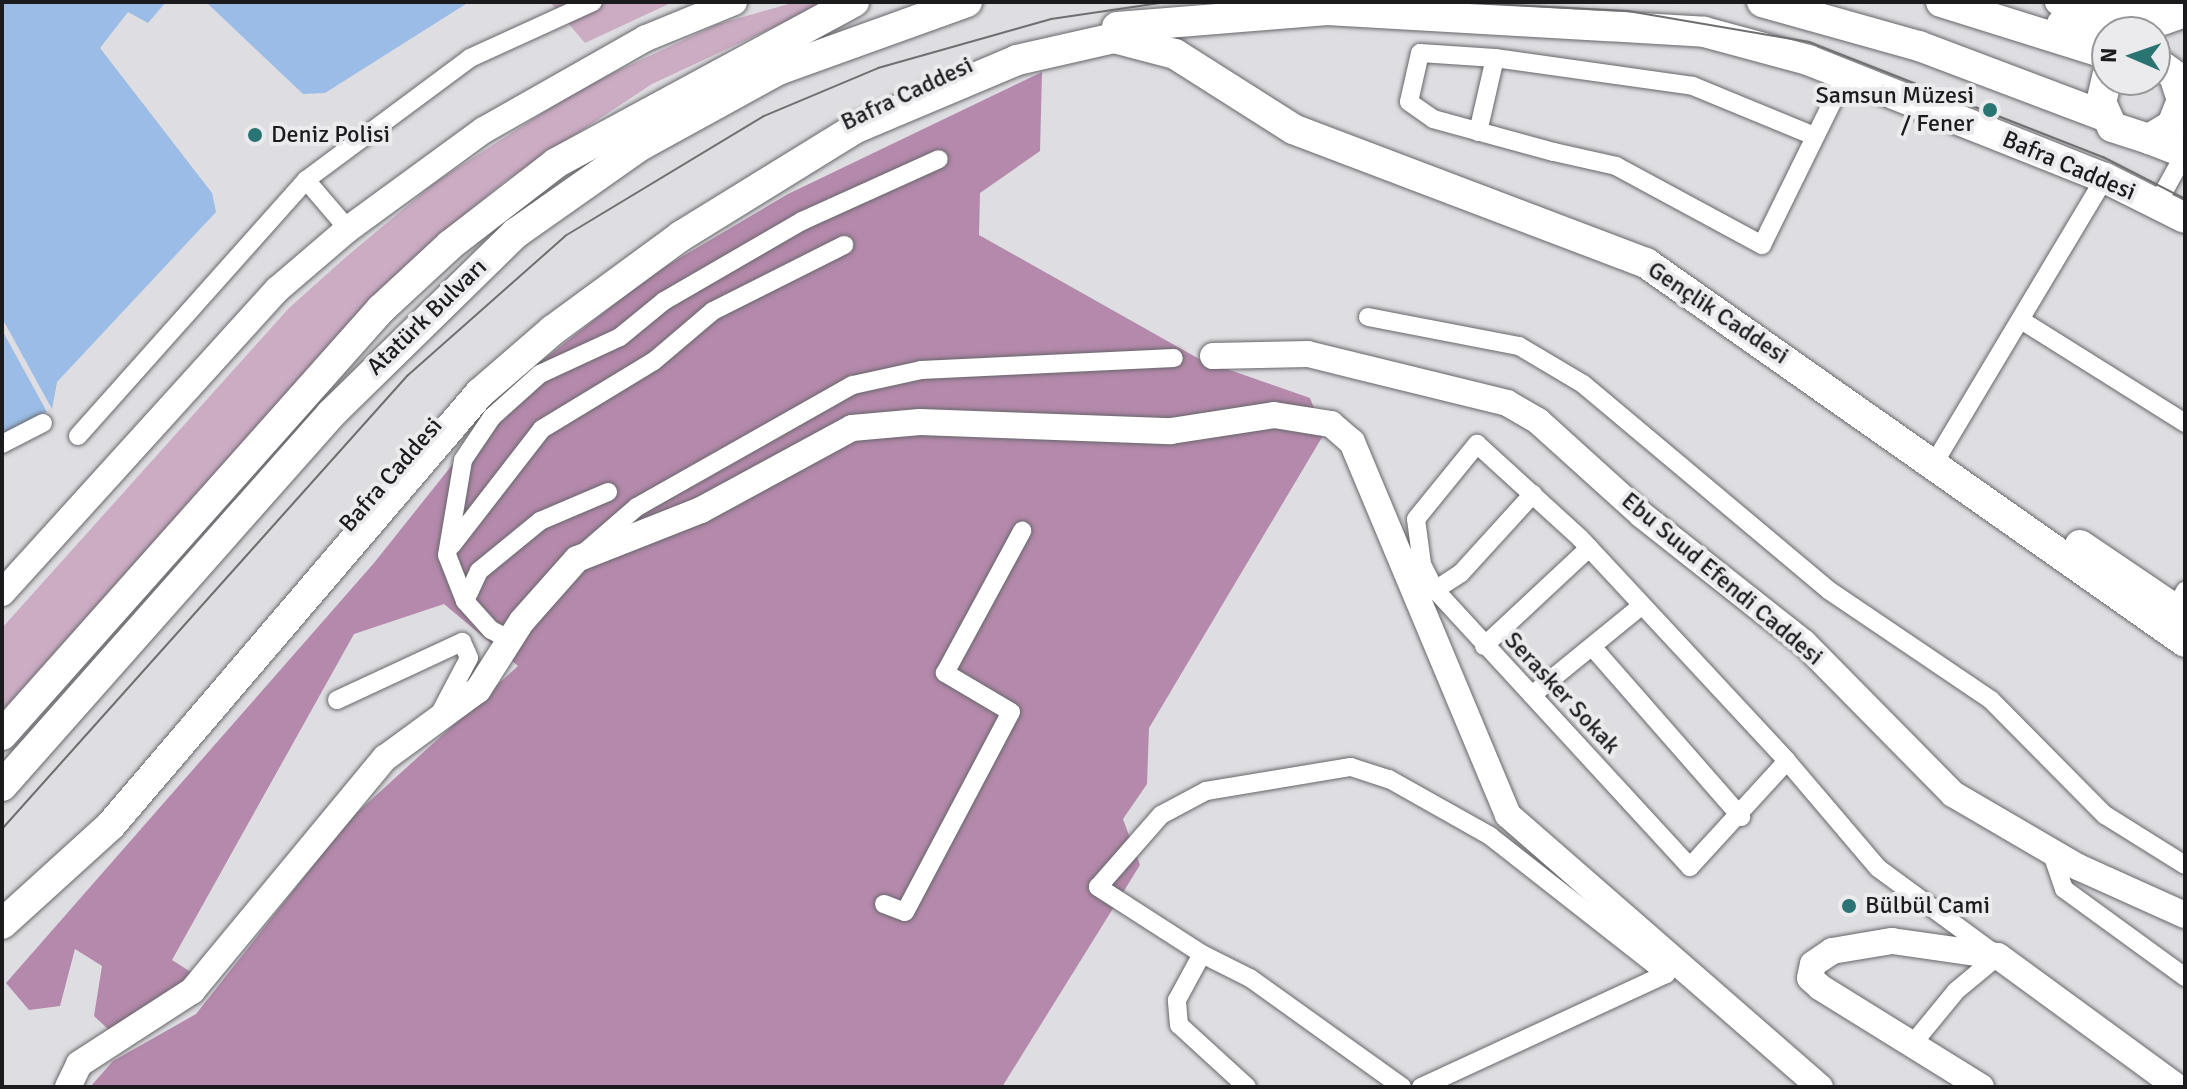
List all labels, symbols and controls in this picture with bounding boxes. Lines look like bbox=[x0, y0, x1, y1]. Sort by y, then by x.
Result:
north arrow bbox=[2091, 16, 2171, 96]
text: N bbox=[2095, 47, 2122, 63]
street label: Bafra Caddesi bbox=[836, 51, 978, 137]
place label: Samsun Müzesi / Fener bbox=[1815, 82, 1974, 138]
marker: Samsun Müzesi / Fener bbox=[1981, 101, 1999, 119]
place label: Deniz Polisi bbox=[271, 121, 390, 149]
street label: Bafra Caddesi bbox=[1998, 125, 2140, 207]
marker: Deniz Polisi bbox=[246, 126, 264, 144]
street label: Atatürk Bulvarı bbox=[361, 253, 493, 381]
street label: Gençlik Caddesi bbox=[1642, 255, 1794, 371]
street label: Bafra Caddesi bbox=[334, 412, 448, 538]
street label: Ebu Suud Efendi Caddesi bbox=[1615, 486, 1829, 672]
street label: Serasker Sokak bbox=[1498, 626, 1626, 760]
place label: Bülbül Cami bbox=[1865, 892, 1990, 920]
marker: Bülbül Cami bbox=[1840, 897, 1858, 915]

